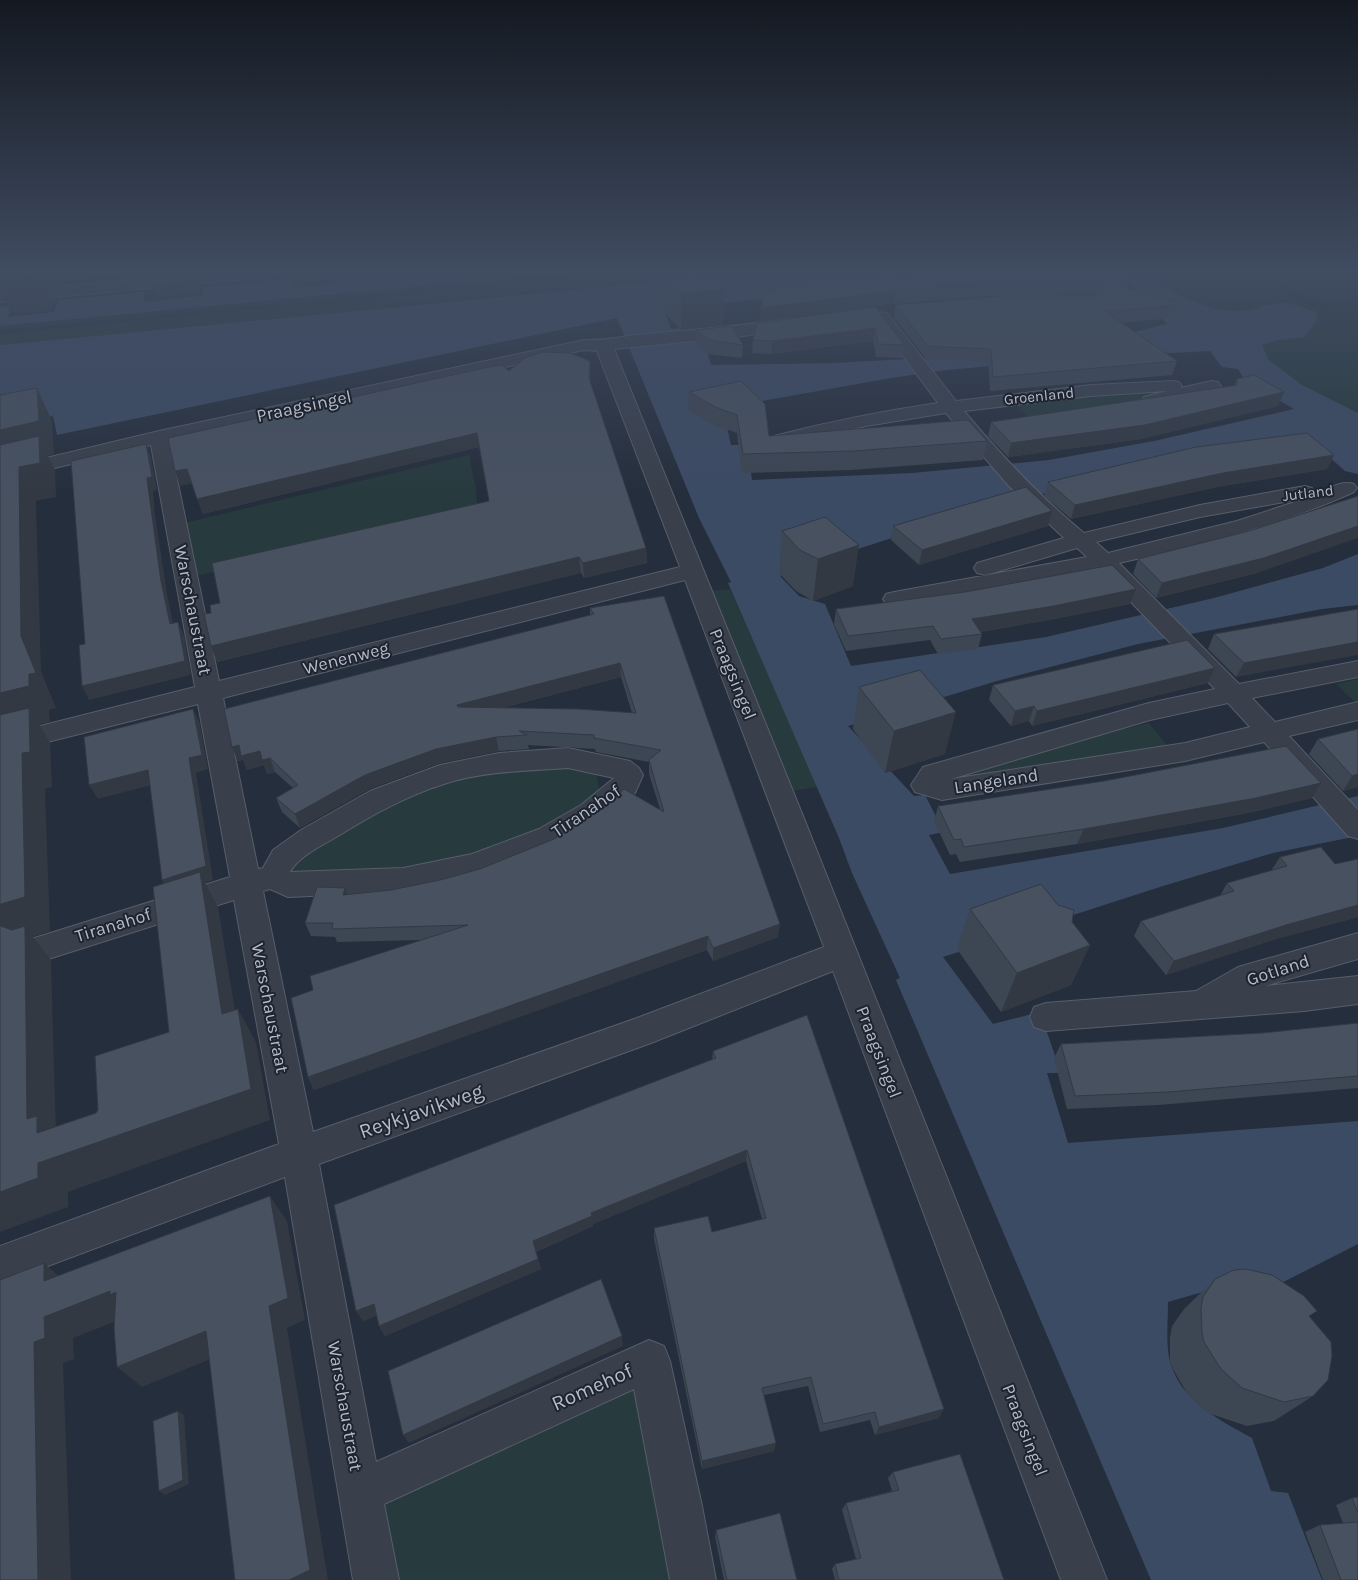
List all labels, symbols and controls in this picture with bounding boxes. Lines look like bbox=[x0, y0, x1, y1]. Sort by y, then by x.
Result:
street label: Groenland bbox=[1003, 383, 1075, 409]
street label: Praagsingel bbox=[254, 385, 354, 427]
street label: Jutland bbox=[1282, 481, 1334, 505]
street label: Warschaustraat bbox=[170, 543, 216, 677]
street label: Praagsingel bbox=[705, 625, 761, 723]
street label: Wenenweg bbox=[301, 637, 391, 679]
street label: Langeland bbox=[952, 763, 1040, 799]
street label: Tiranahof bbox=[547, 779, 625, 842]
street label: Tiranahof bbox=[72, 903, 155, 947]
street label: Warschaustraat bbox=[247, 941, 293, 1075]
street label: Gotland bbox=[1244, 950, 1312, 990]
street label: Praagsingel bbox=[851, 1003, 907, 1101]
street label: Reykjavikweg bbox=[356, 1078, 486, 1143]
street label: Warschaustraat bbox=[323, 1339, 367, 1473]
street label: Romehof bbox=[548, 1358, 637, 1415]
street label: Praagsingel bbox=[997, 1381, 1053, 1479]

